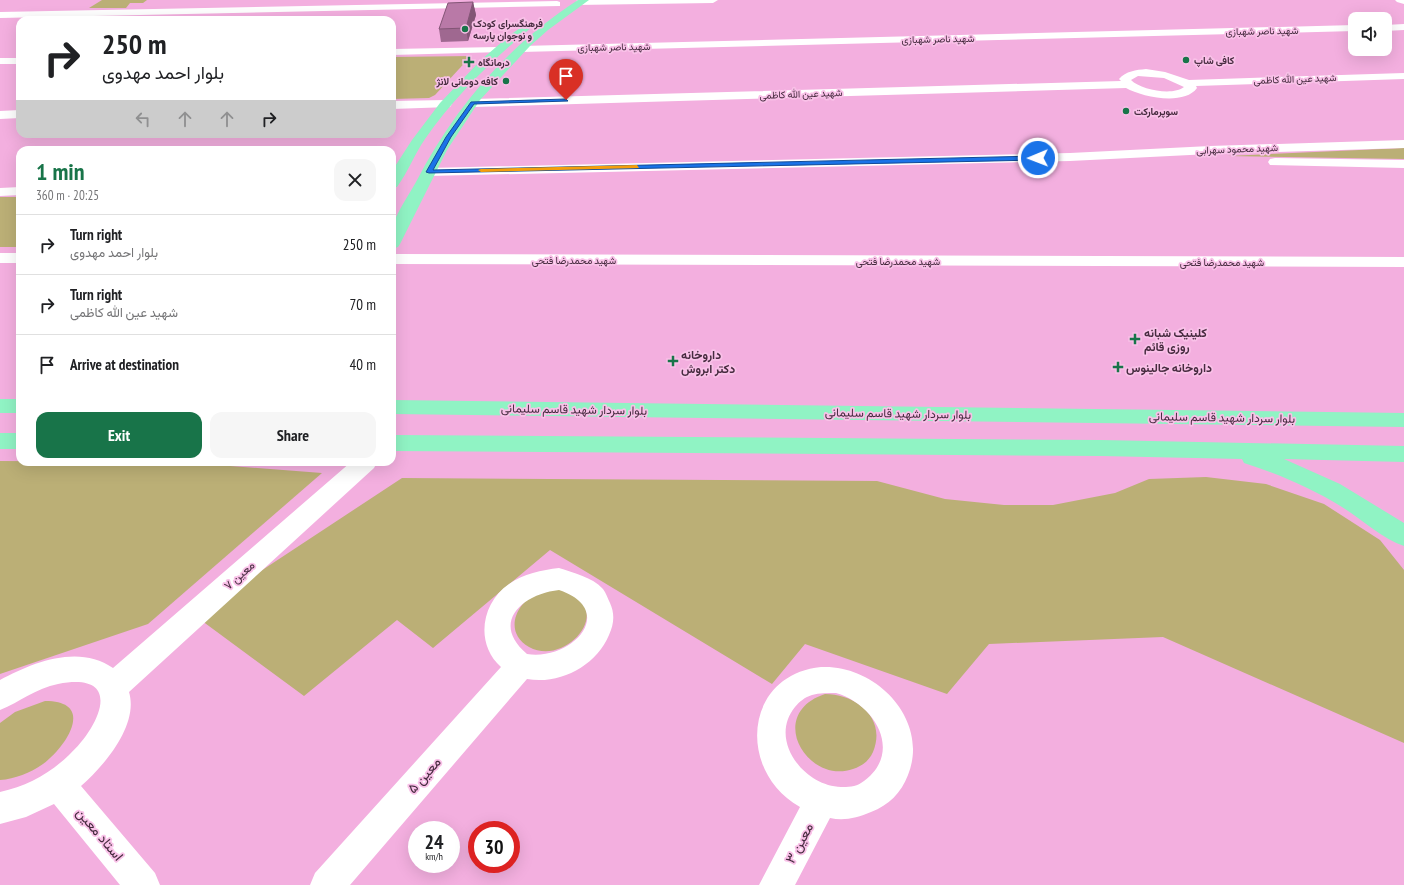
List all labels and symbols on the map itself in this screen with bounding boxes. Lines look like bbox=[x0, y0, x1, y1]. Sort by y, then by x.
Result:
place label: فرهنگسرای کودک و نوجوان پارسه bbox=[473, 17, 543, 43]
marker: فرهنگسرای کودک و نوجوان پارسه bbox=[460, 24, 470, 34]
street label: شهید ناصر شهبازی bbox=[1225, 24, 1299, 38]
street label: شهید ناصر شهبازی bbox=[901, 32, 975, 46]
street label: شهید ناصر شهبازی bbox=[577, 40, 651, 54]
place label: کافی شاپ bbox=[1194, 54, 1235, 68]
marker: کافی شاپ bbox=[1181, 55, 1191, 65]
marker: درمانگاه bbox=[463, 56, 475, 68]
place label: درمانگاه bbox=[478, 56, 510, 69]
pin bbox=[549, 59, 583, 100]
street label: شهید عین الله کاظمی bbox=[1253, 71, 1337, 87]
place label: کافه دومانی لانژ bbox=[435, 75, 498, 88]
marker: کافه دومانی لانژ bbox=[501, 76, 511, 86]
street label: شهید عین الله کاظمی bbox=[759, 86, 843, 102]
place label: سوپرمارکت bbox=[1134, 105, 1178, 119]
marker: سوپرمارکت bbox=[1121, 106, 1131, 116]
position arrow bbox=[1017, 137, 1059, 179]
street label: شهید محمود سهرابی bbox=[1196, 141, 1278, 157]
street label: شهید محمدرضا فتحی bbox=[532, 254, 616, 267]
street label: شهید محمدرضا فتحی bbox=[856, 255, 940, 268]
street label: شهید محمدرضا فتحی bbox=[1180, 256, 1264, 269]
place label: کلینیک شبانه روزى قائم bbox=[1144, 325, 1207, 355]
marker: کلینیک شبانه روزى قائم bbox=[1129, 333, 1141, 345]
place label: داروخانه دکتر ابروش bbox=[681, 347, 735, 377]
marker: داروخانه دکتر ابروش bbox=[668, 356, 678, 366]
place label: داروخانه جالینوس bbox=[1126, 360, 1212, 376]
marker: داروخانه جالینوس bbox=[1113, 362, 1123, 372]
street label: بلوار سردار شهید قاسم سلیمانی bbox=[501, 400, 647, 419]
street label: بلوار سردار شهید قاسم سلیمانی bbox=[825, 404, 971, 423]
street label: بلوار سردار شهید قاسم سلیمانی bbox=[1149, 408, 1295, 427]
street label: معین ۷ bbox=[220, 557, 258, 593]
street label: معین ۵ bbox=[403, 753, 445, 797]
street label: استاد معین bbox=[73, 804, 127, 864]
street label: معین ۳ bbox=[781, 820, 817, 866]
speed limit sign: 30 bbox=[468, 821, 520, 873]

